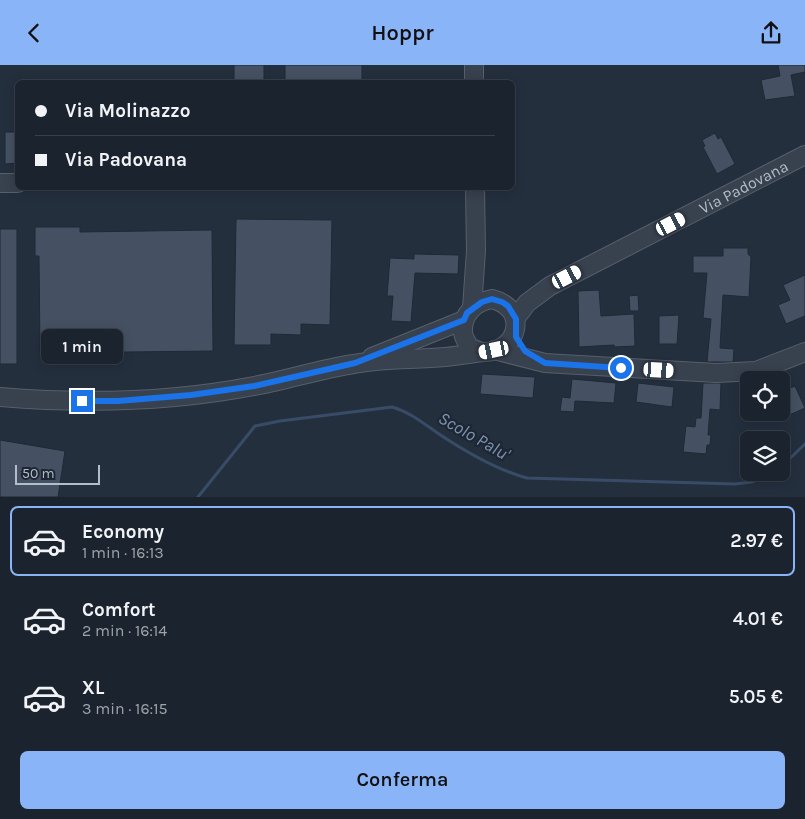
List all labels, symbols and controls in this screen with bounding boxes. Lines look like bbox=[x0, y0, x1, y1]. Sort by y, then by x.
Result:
icon: back bbox=[20, 19, 48, 47]
icon: share bbox=[757, 19, 785, 47]
text: Hoppr bbox=[371, 20, 434, 46]
text: Via Molinazzo bbox=[65, 100, 191, 122]
text: Via Padovana bbox=[65, 149, 187, 171]
street label: Via Padovana bbox=[696, 156, 791, 218]
car bbox=[654, 211, 687, 237]
car bbox=[550, 264, 583, 290]
callout: 1 min bbox=[41, 329, 123, 363]
text: 1 min bbox=[62, 337, 102, 356]
car bbox=[477, 340, 510, 360]
route start bbox=[610, 357, 632, 379]
car bbox=[643, 362, 674, 378]
map controls bbox=[740, 371, 790, 481]
button: locate bbox=[740, 371, 790, 421]
route end bbox=[71, 390, 93, 412]
water label: Scolo Palu' bbox=[434, 407, 514, 466]
button: layers bbox=[740, 431, 790, 481]
scale bar bbox=[15, 462, 100, 485]
text: 50 m bbox=[22, 465, 55, 482]
icon: car bbox=[22, 519, 67, 564]
text: Economy bbox=[82, 521, 164, 543]
text: 2.97 € bbox=[730, 530, 783, 552]
text: 1 min · 16:13 bbox=[82, 543, 164, 562]
icon: car bbox=[22, 597, 67, 642]
text: Comfort bbox=[82, 599, 156, 621]
text: 4.01 € bbox=[733, 608, 783, 630]
text: 2 min · 16:14 bbox=[82, 621, 167, 640]
icon: car bbox=[22, 675, 67, 720]
text: XL bbox=[82, 677, 104, 699]
text: 5.05 € bbox=[729, 686, 783, 708]
text: 3 min · 16:15 bbox=[82, 699, 168, 718]
button: Conferma bbox=[20, 751, 785, 809]

